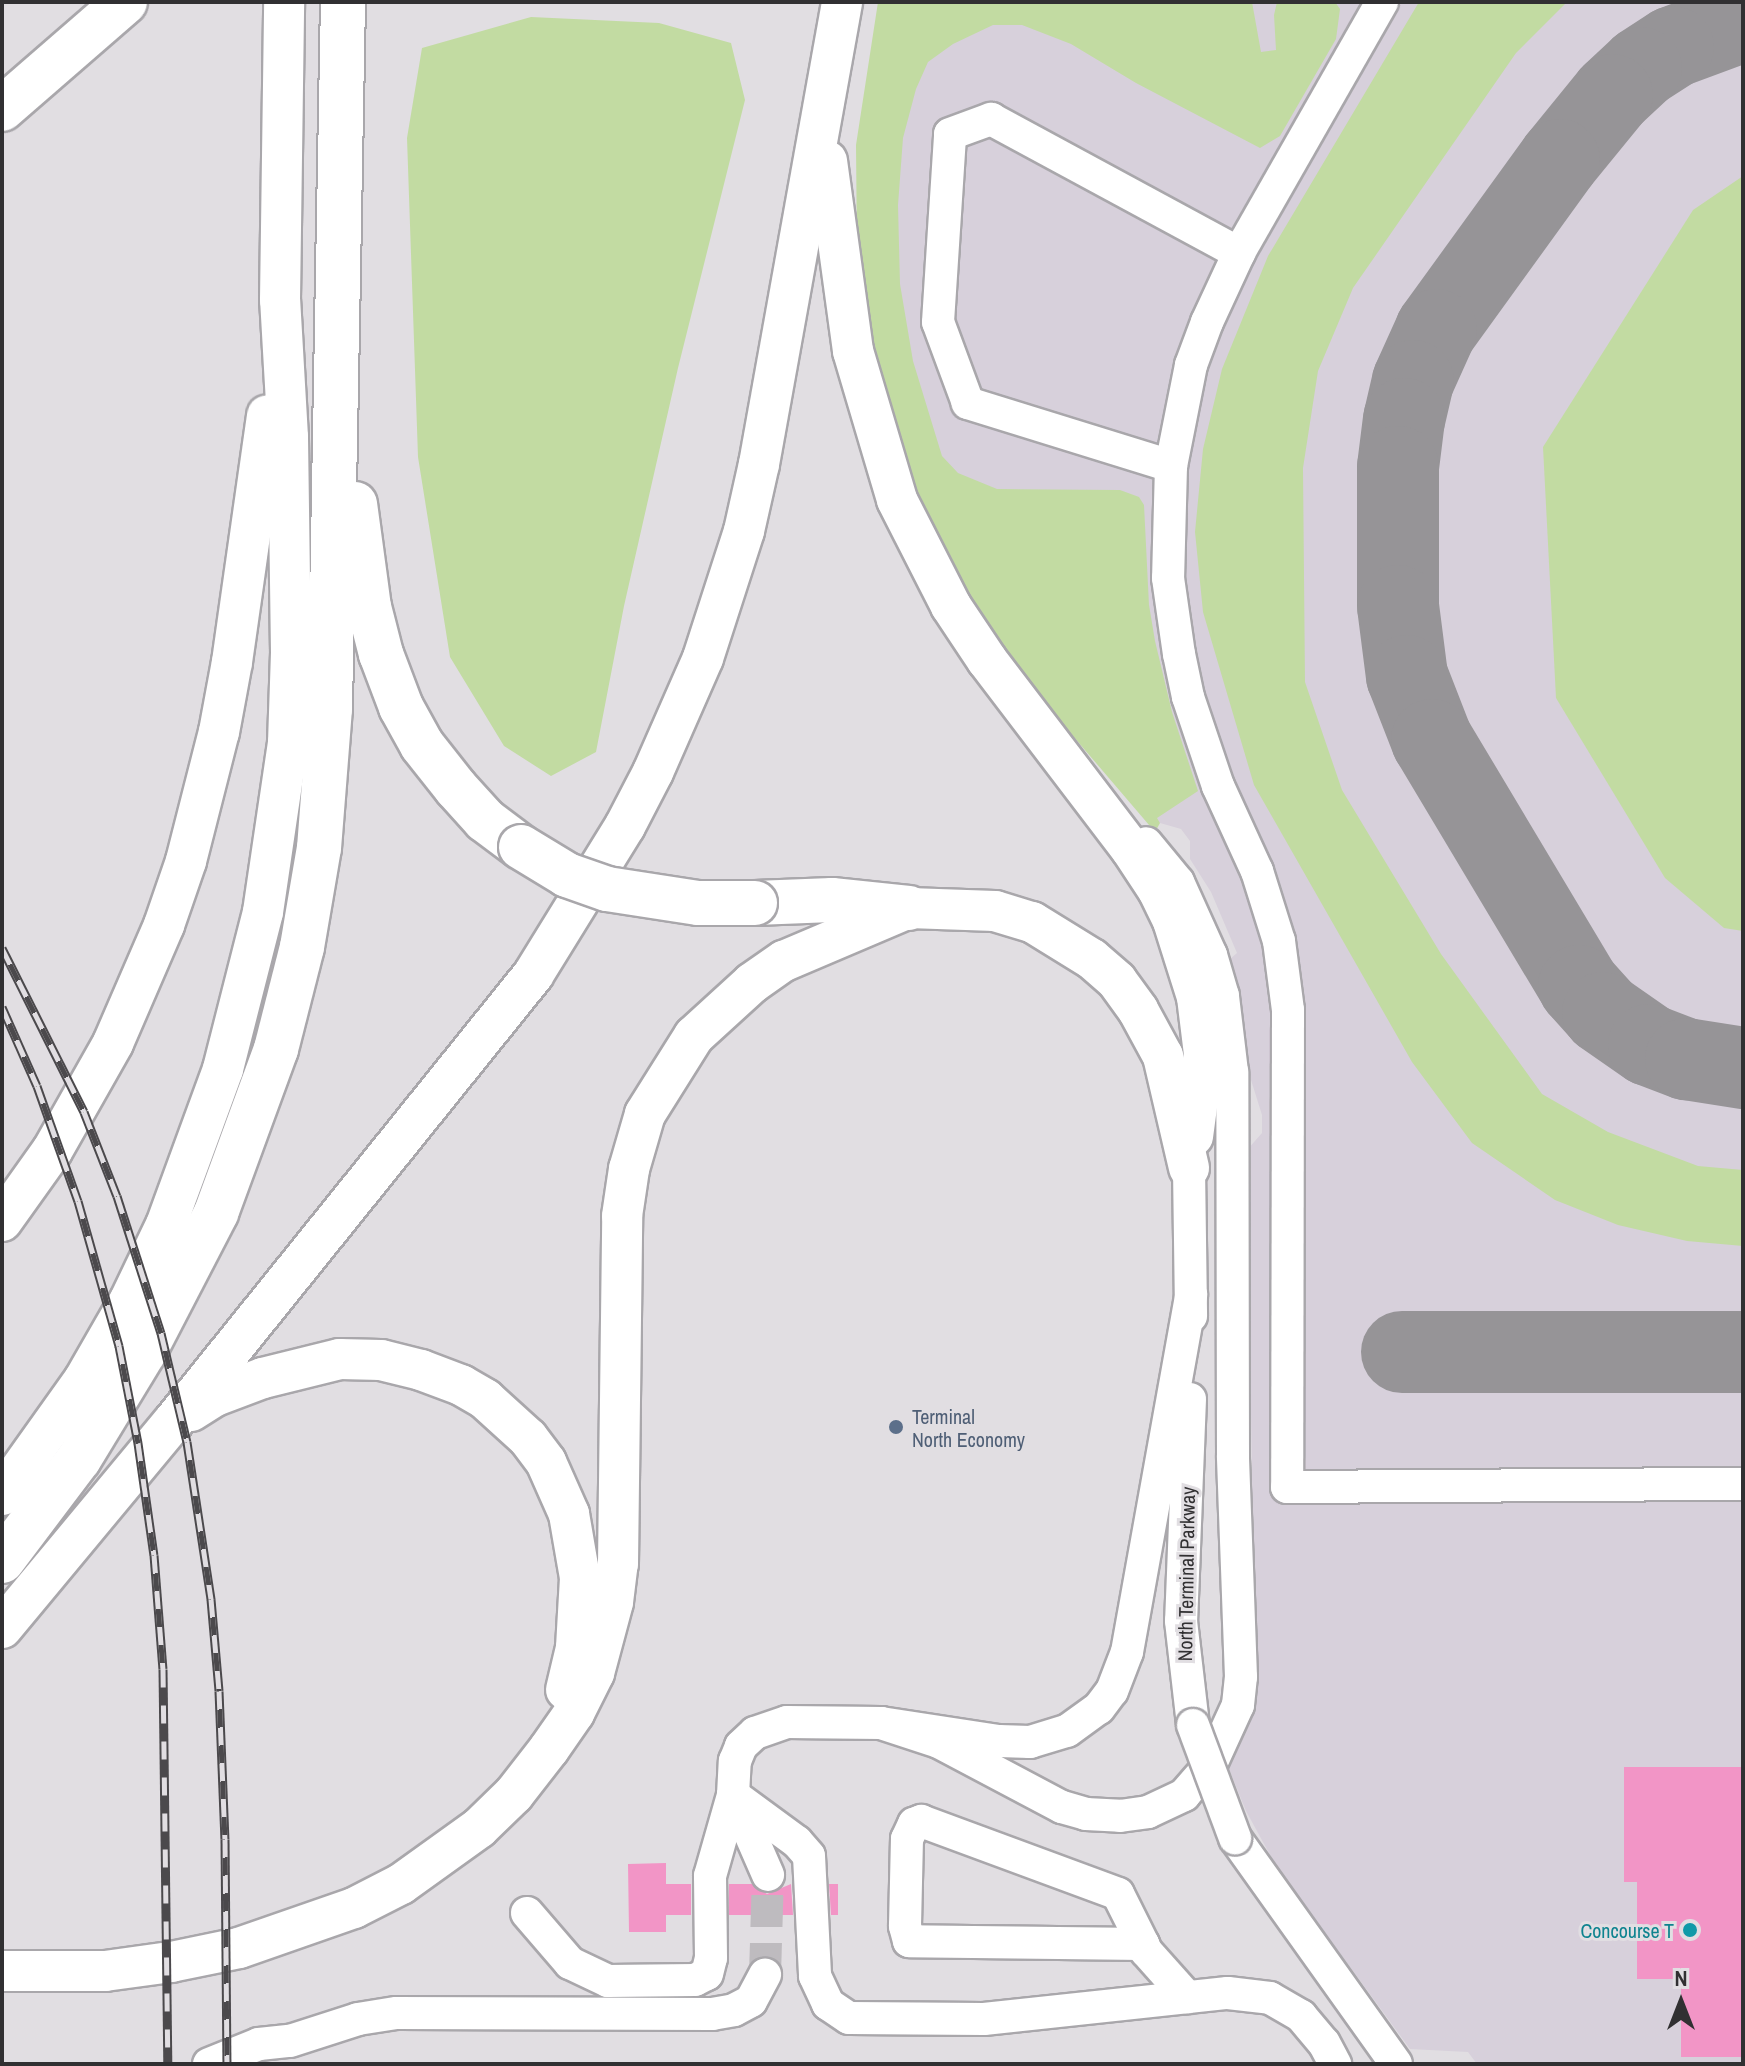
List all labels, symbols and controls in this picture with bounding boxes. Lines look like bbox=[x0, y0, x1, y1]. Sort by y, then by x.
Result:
place label: Terminal North Economy bbox=[912, 1404, 1025, 1451]
marker: Terminal North Economy bbox=[887, 1418, 905, 1436]
street label: North Terminal Parkway bbox=[1172, 1486, 1200, 1662]
place label: Concourse T bbox=[1580, 1918, 1674, 1942]
marker: Concourse T bbox=[1681, 1921, 1699, 1939]
north arrow bbox=[1641, 1962, 1721, 2042]
text: N bbox=[1674, 1963, 1688, 1993]

